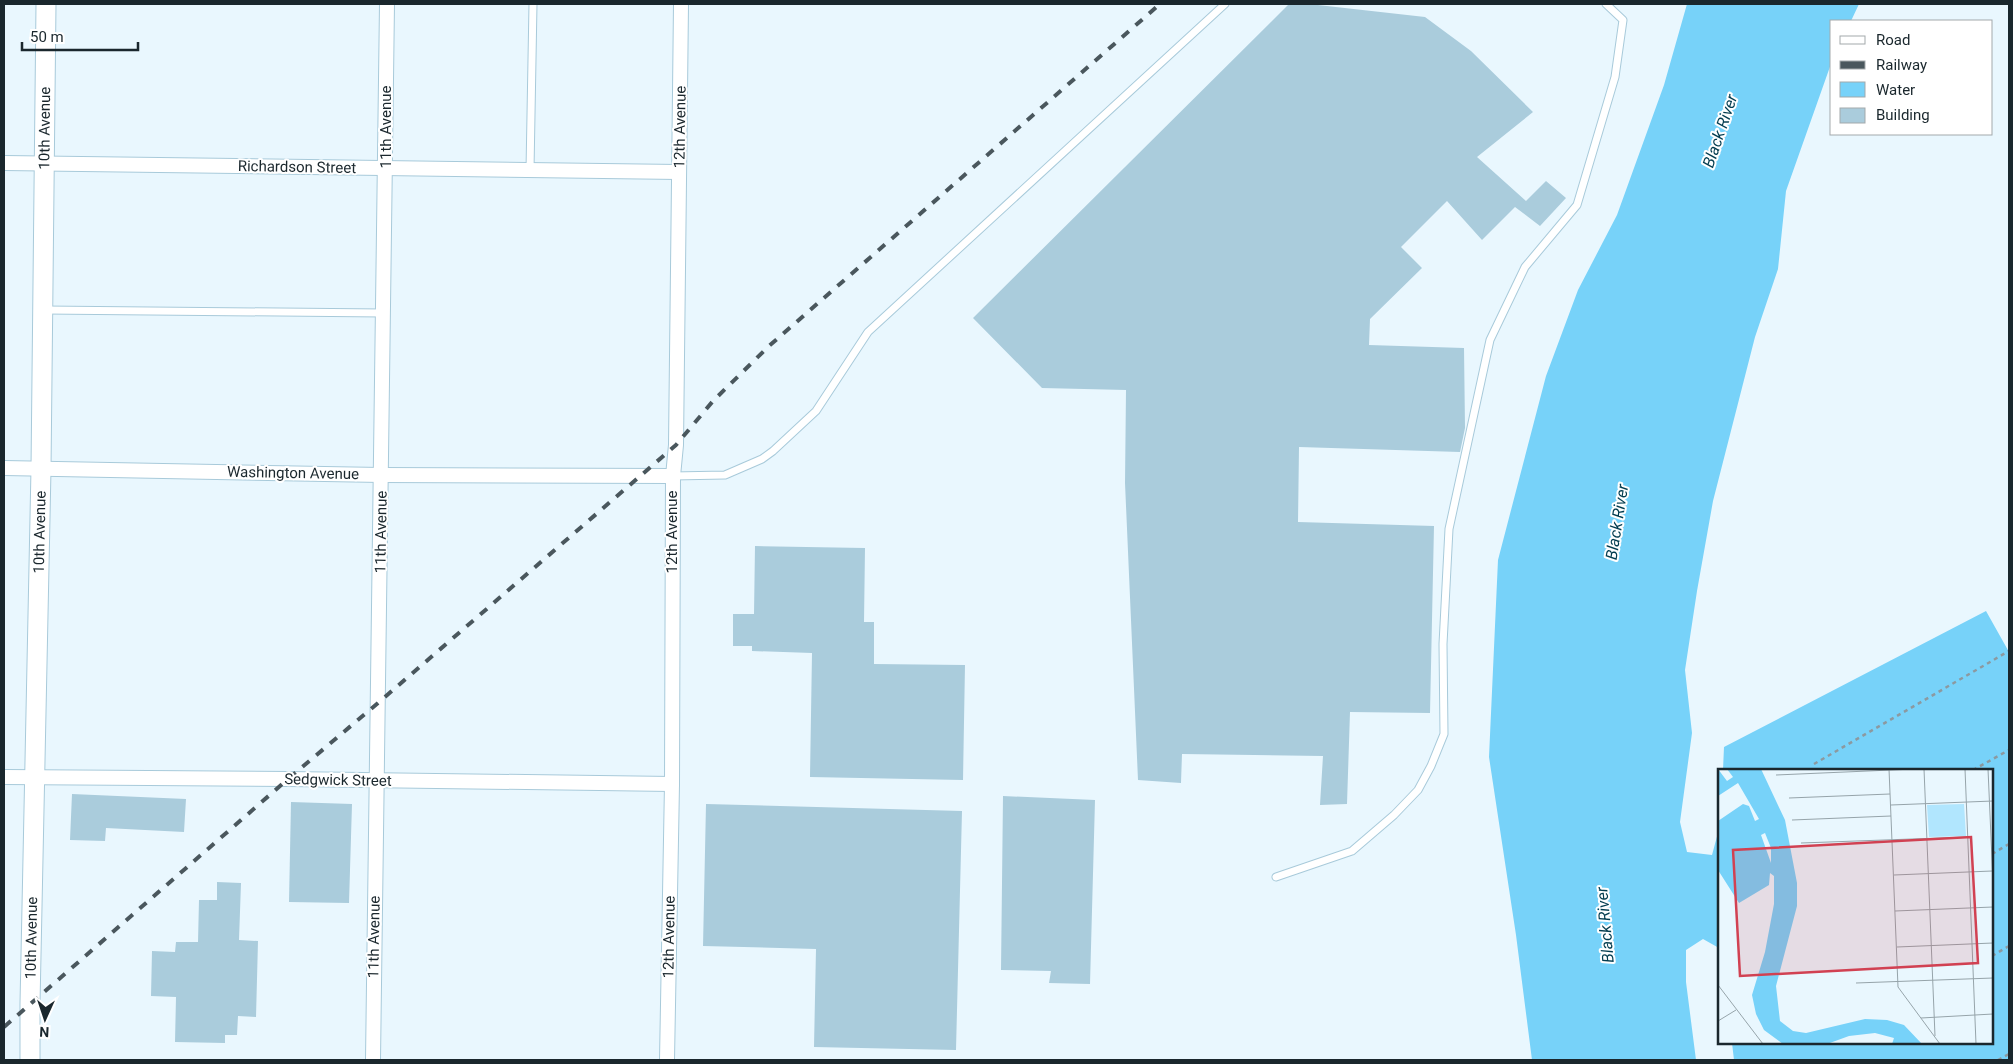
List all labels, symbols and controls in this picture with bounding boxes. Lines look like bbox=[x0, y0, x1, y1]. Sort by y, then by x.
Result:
scale bar bbox=[22, 20, 139, 52]
legend bbox=[1830, 20, 1993, 135]
text: 50 m bbox=[30, 28, 64, 46]
text: Road bbox=[1876, 31, 1910, 49]
text: Railway bbox=[1876, 56, 1927, 74]
text: Water bbox=[1876, 81, 1915, 99]
street label: 12th Avenue bbox=[670, 85, 690, 169]
street label: 11th Avenue bbox=[377, 86, 395, 168]
street label: 10th Avenue bbox=[35, 87, 54, 170]
water label: Black River bbox=[1699, 91, 1742, 170]
text: Building bbox=[1876, 106, 1930, 124]
street label: Richardson Street bbox=[238, 157, 356, 177]
street label: Washington Avenue bbox=[227, 463, 359, 483]
water label: Black River bbox=[1602, 482, 1632, 561]
street label: 10th Avenue bbox=[30, 490, 50, 574]
street label: 11th Avenue bbox=[371, 490, 391, 574]
street label: 12th Avenue bbox=[663, 491, 681, 573]
inset map bbox=[1718, 769, 1993, 1044]
street label: Sedgwick Street bbox=[284, 770, 392, 790]
water label: Black River bbox=[1592, 886, 1618, 964]
street label: 11th Avenue bbox=[364, 895, 384, 979]
street label: 12th Avenue bbox=[659, 895, 679, 979]
street label: 10th Avenue bbox=[22, 896, 41, 980]
north arrow bbox=[20, 994, 70, 1044]
text: N bbox=[39, 1024, 50, 1040]

